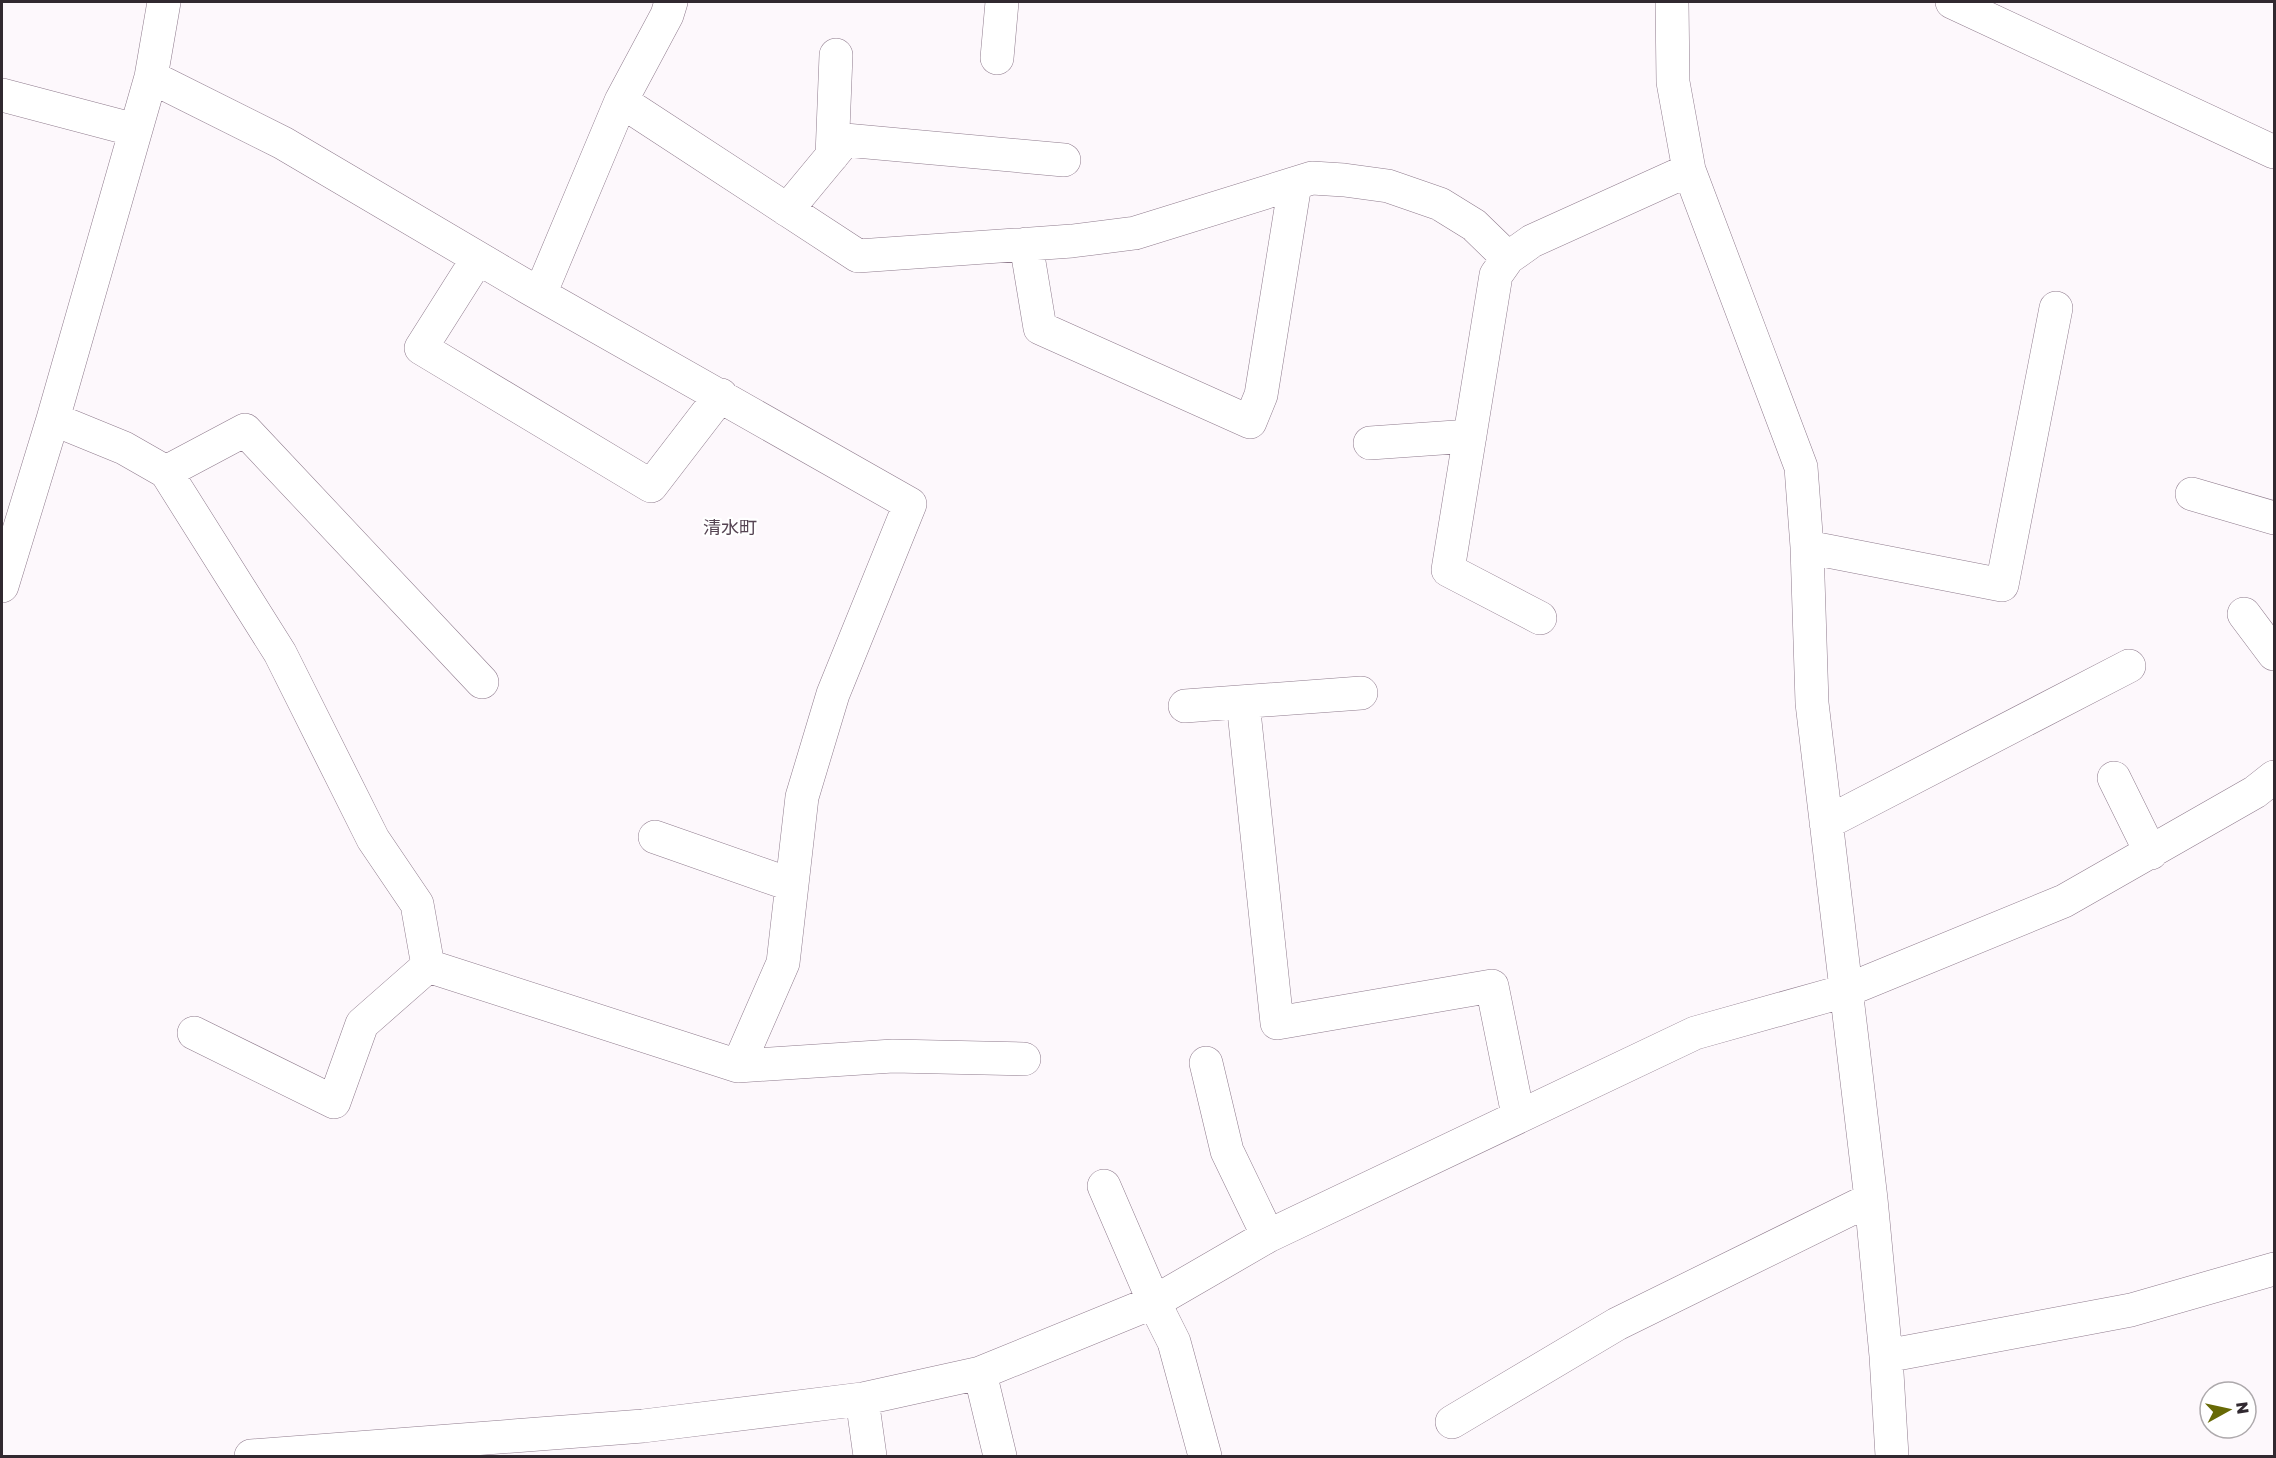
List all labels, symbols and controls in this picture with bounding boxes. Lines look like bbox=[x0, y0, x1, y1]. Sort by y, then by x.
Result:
district label: 清水町 bbox=[703, 516, 757, 538]
north arrow bbox=[2198, 1380, 2258, 1440]
text: N bbox=[2232, 1400, 2254, 1415]

